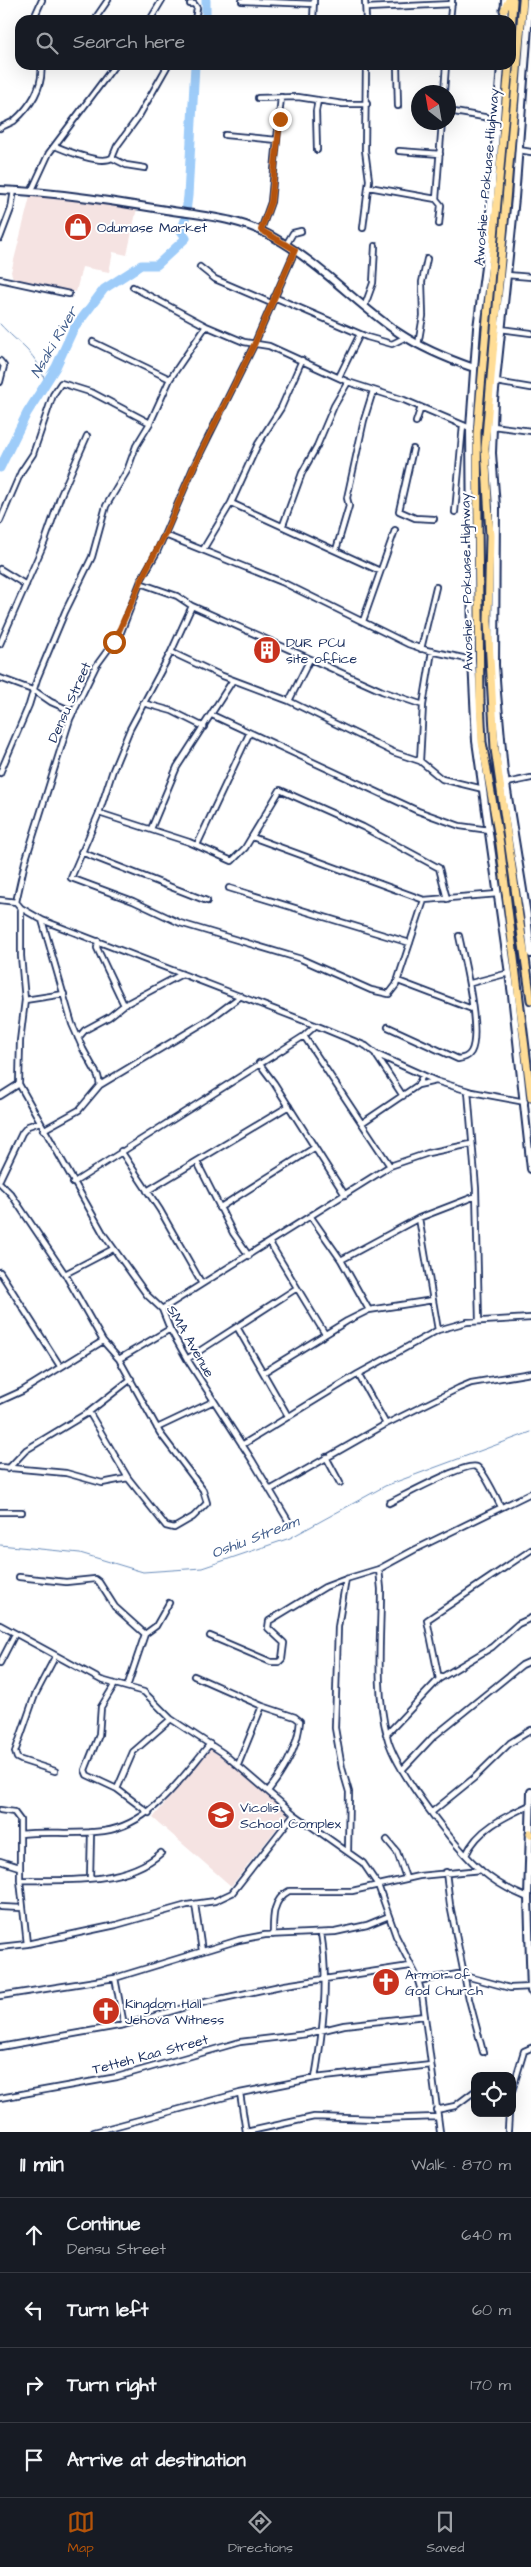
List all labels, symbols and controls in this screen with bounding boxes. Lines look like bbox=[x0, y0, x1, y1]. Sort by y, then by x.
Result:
search box bbox=[15, 15, 516, 70]
icon: search bbox=[33, 29, 61, 57]
text: Search here bbox=[73, 29, 185, 56]
north arrow bbox=[411, 85, 456, 130]
street label: Awoshie - Pokuase Highway bbox=[469, 87, 505, 267]
route end bbox=[269, 108, 292, 131]
shop icon: Odumase Market bbox=[63, 212, 93, 242]
place label: Odumase Market bbox=[97, 218, 207, 238]
water label: Nsaki River bbox=[26, 301, 84, 382]
street label: Awoshie - Pokuase Highway bbox=[455, 492, 479, 671]
route start bbox=[103, 631, 126, 654]
place label: DUR PCU site office bbox=[286, 633, 357, 669]
building icon: DUR PCU site office bbox=[252, 635, 282, 665]
street label: Densu Street bbox=[43, 658, 97, 746]
street label: SMA Avenue bbox=[161, 1302, 219, 1382]
water label: Oshiu Stream bbox=[208, 1511, 303, 1564]
place label: Vicolis School Complex bbox=[240, 1798, 342, 1834]
school or university icon: Vicolis School Complex bbox=[206, 1800, 236, 1830]
place label: Armor of God Church bbox=[405, 1965, 483, 2001]
church icon: Armor of God Church bbox=[371, 1967, 401, 1997]
place label: Kingdom Hall Jehova Witness bbox=[125, 1994, 224, 2030]
church icon: Kingdom Hall Jehova Witness bbox=[91, 1996, 121, 2026]
street label: Tetteh Kaa Street bbox=[90, 2030, 211, 2080]
map controls bbox=[471, 2072, 516, 2117]
button: locate bbox=[471, 2072, 516, 2117]
text: 11 min bbox=[20, 2150, 64, 2179]
text: Walk · 870 m bbox=[411, 2154, 511, 2176]
text: Continue bbox=[67, 2211, 141, 2238]
icon: ahead bbox=[20, 2221, 48, 2249]
text: 640 m bbox=[461, 2224, 511, 2246]
text: Densu Street bbox=[67, 2238, 166, 2260]
icon: left bbox=[20, 2296, 48, 2324]
text: Turn left bbox=[67, 2297, 148, 2324]
text: 60 m bbox=[472, 2299, 511, 2321]
icon: right bbox=[20, 2371, 48, 2399]
text: Turn right bbox=[67, 2372, 156, 2399]
text: 170 m bbox=[470, 2374, 511, 2396]
icon: arrive bbox=[20, 2446, 48, 2474]
text: Arrive at destination bbox=[67, 2447, 246, 2474]
tab: Map bbox=[67, 2508, 95, 2558]
tab: Directions bbox=[228, 2508, 293, 2558]
tab: Saved bbox=[426, 2508, 464, 2558]

